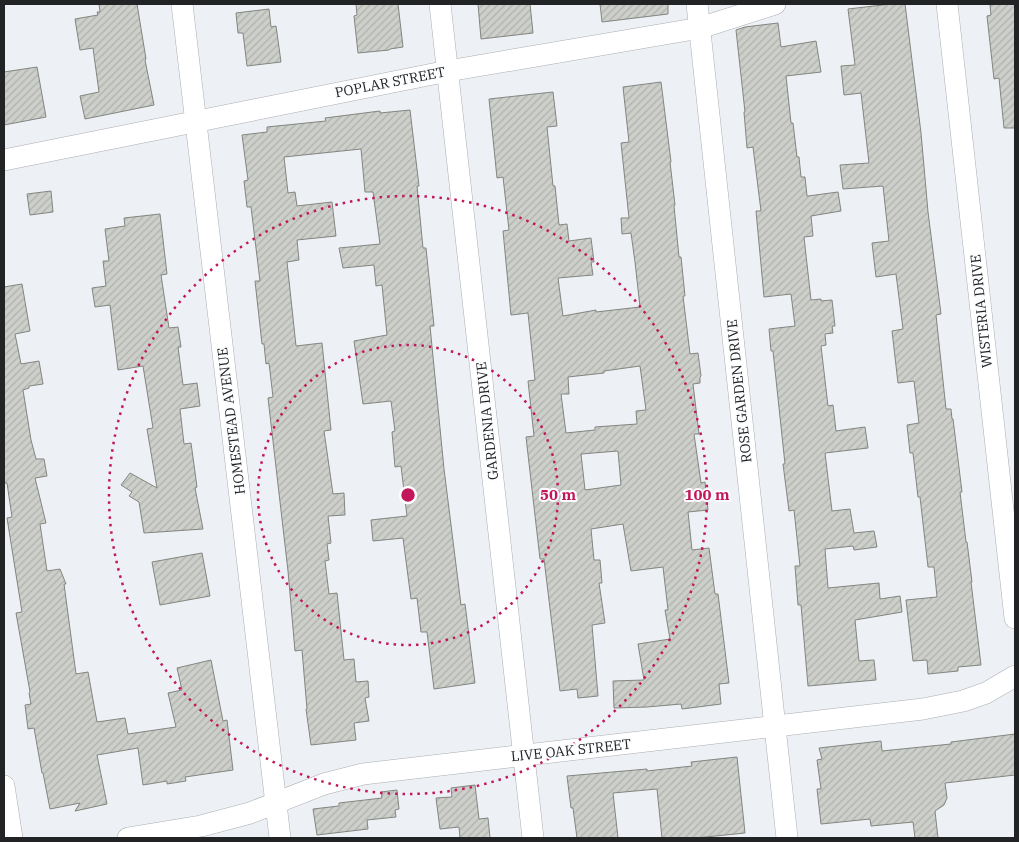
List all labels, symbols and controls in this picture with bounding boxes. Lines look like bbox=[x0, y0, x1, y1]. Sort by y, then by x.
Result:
street label: POPLAR STREET bbox=[333, 62, 447, 102]
street label: WISTERIA DRIVE bbox=[966, 253, 996, 369]
street label: ROSE GARDEN DRIVE bbox=[723, 318, 755, 464]
street label: HOMESTEAD AVENUE bbox=[213, 346, 249, 496]
street label: GARDENIA DRIVE bbox=[472, 361, 502, 481]
text: 50 m bbox=[540, 485, 576, 504]
text: 100 m bbox=[684, 485, 730, 504]
centre of rings bbox=[399, 486, 417, 504]
street label: LIVE OAK STREET bbox=[510, 735, 632, 765]

